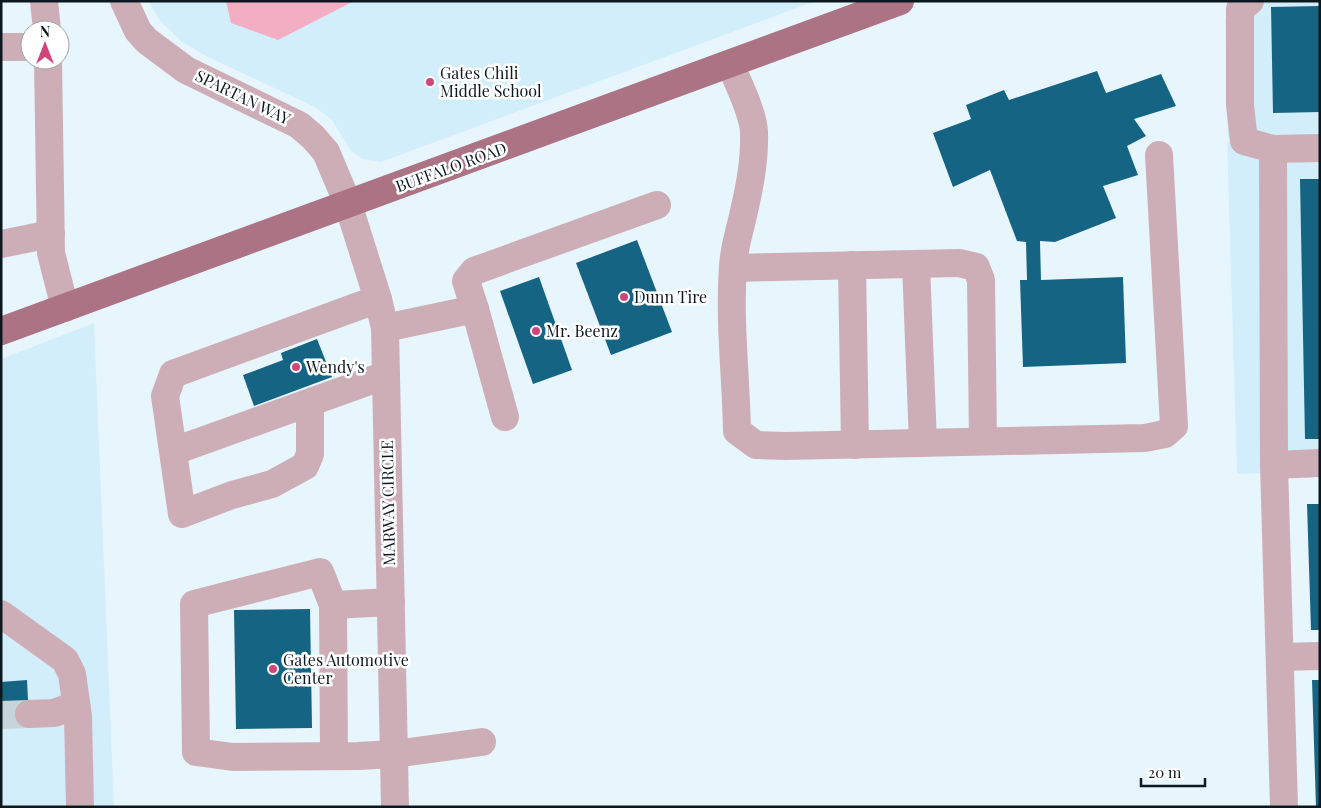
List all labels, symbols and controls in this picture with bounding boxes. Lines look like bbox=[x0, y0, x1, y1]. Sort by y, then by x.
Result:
north arrow bbox=[20, 20, 70, 70]
text: N bbox=[40, 22, 50, 41]
place label: Gates Chili Middle School bbox=[440, 62, 542, 101]
street label: SPARTAN WAY bbox=[192, 64, 295, 129]
marker: Gates Chili Middle School bbox=[424, 76, 436, 88]
street label: BUFFALO ROAD bbox=[392, 137, 509, 196]
place label: Dunn Tire bbox=[634, 286, 707, 307]
marker: Dunn Tire bbox=[618, 291, 630, 303]
place label: Mr. Beenz bbox=[546, 320, 618, 341]
marker: Mr. Beenz bbox=[530, 325, 542, 337]
place label: Wendy's bbox=[305, 356, 365, 377]
marker: Wendy's bbox=[290, 361, 302, 373]
street label: MARWAY CIRCLE bbox=[376, 440, 399, 566]
place label: Gates Automotive Center bbox=[283, 649, 409, 688]
marker: Gates Automotive Center bbox=[267, 663, 279, 675]
scale bar bbox=[1141, 756, 1205, 788]
text: 20 m bbox=[1148, 762, 1182, 782]

